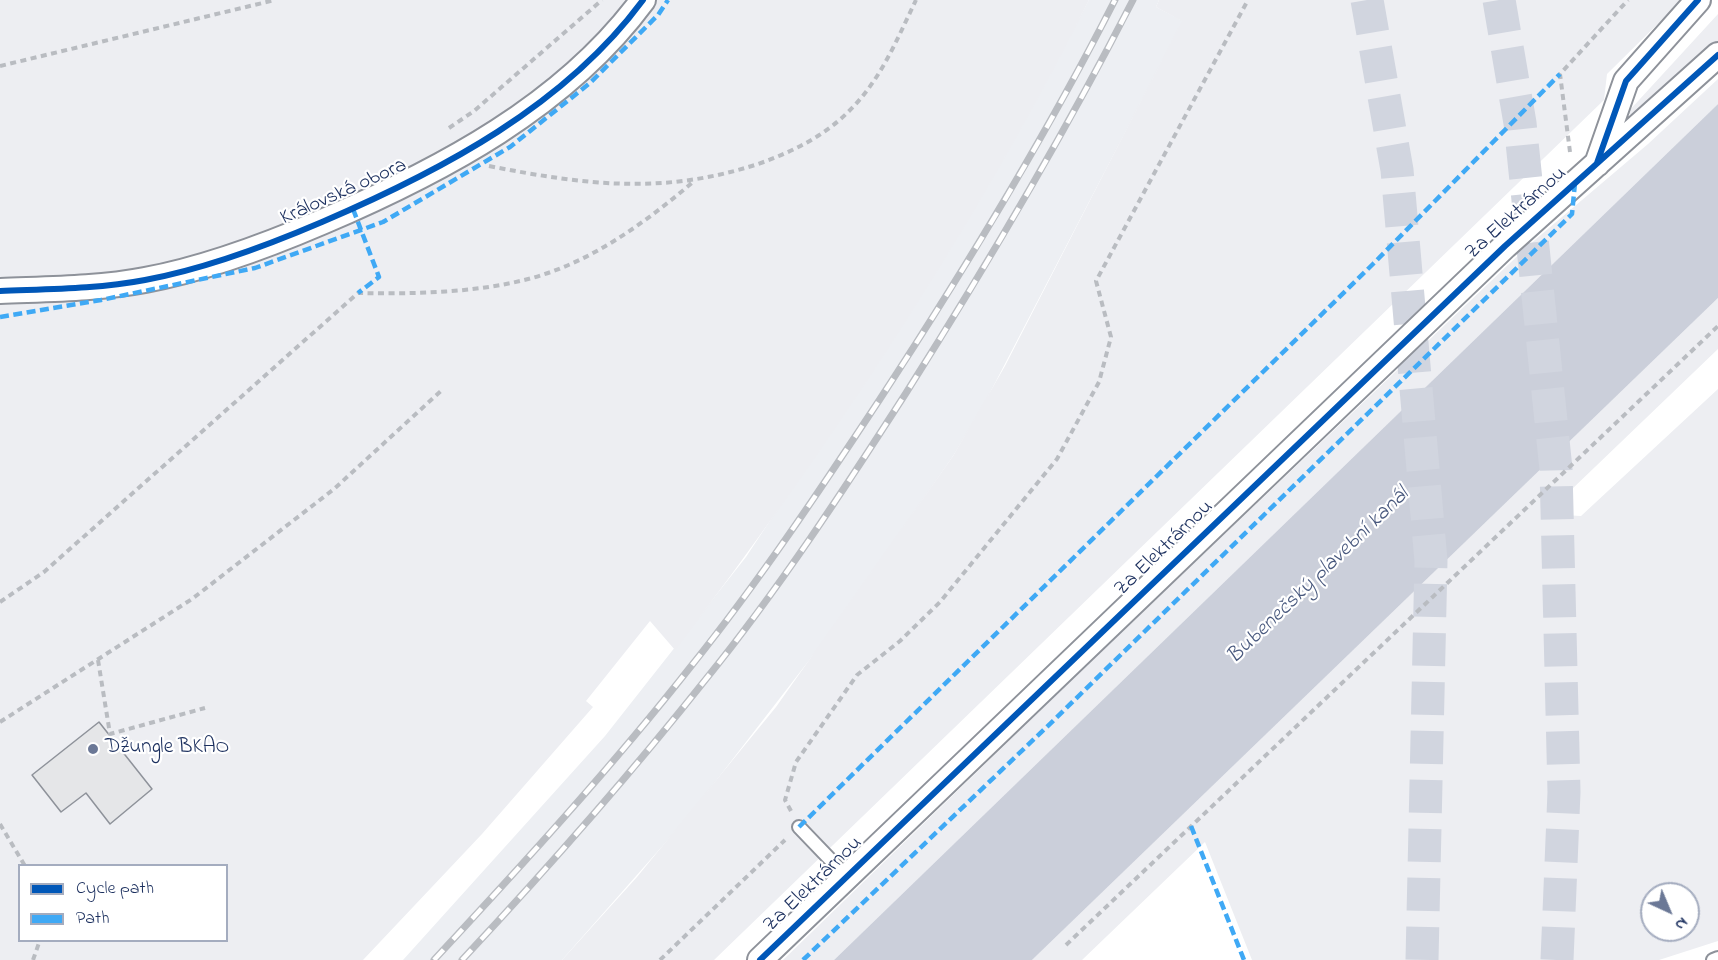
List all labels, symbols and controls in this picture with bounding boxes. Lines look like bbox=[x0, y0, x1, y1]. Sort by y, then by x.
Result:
street label: Královská obora bbox=[277, 154, 411, 232]
street label: Za Elektrárnou bbox=[1461, 162, 1573, 266]
water label: Bubenečský plavební kanál bbox=[1222, 483, 1416, 671]
street label: Za Elektrárnou bbox=[1110, 496, 1220, 602]
place label: Džungle BKAO bbox=[105, 736, 229, 762]
marker: Džungle BKAO bbox=[86, 742, 100, 756]
street label: Za Elektrárnou bbox=[759, 832, 869, 938]
legend bbox=[18, 864, 228, 942]
text: Cycle path bbox=[76, 876, 154, 902]
north arrow bbox=[1640, 882, 1700, 942]
text: Path bbox=[76, 906, 110, 932]
text: N bbox=[1669, 911, 1693, 936]

